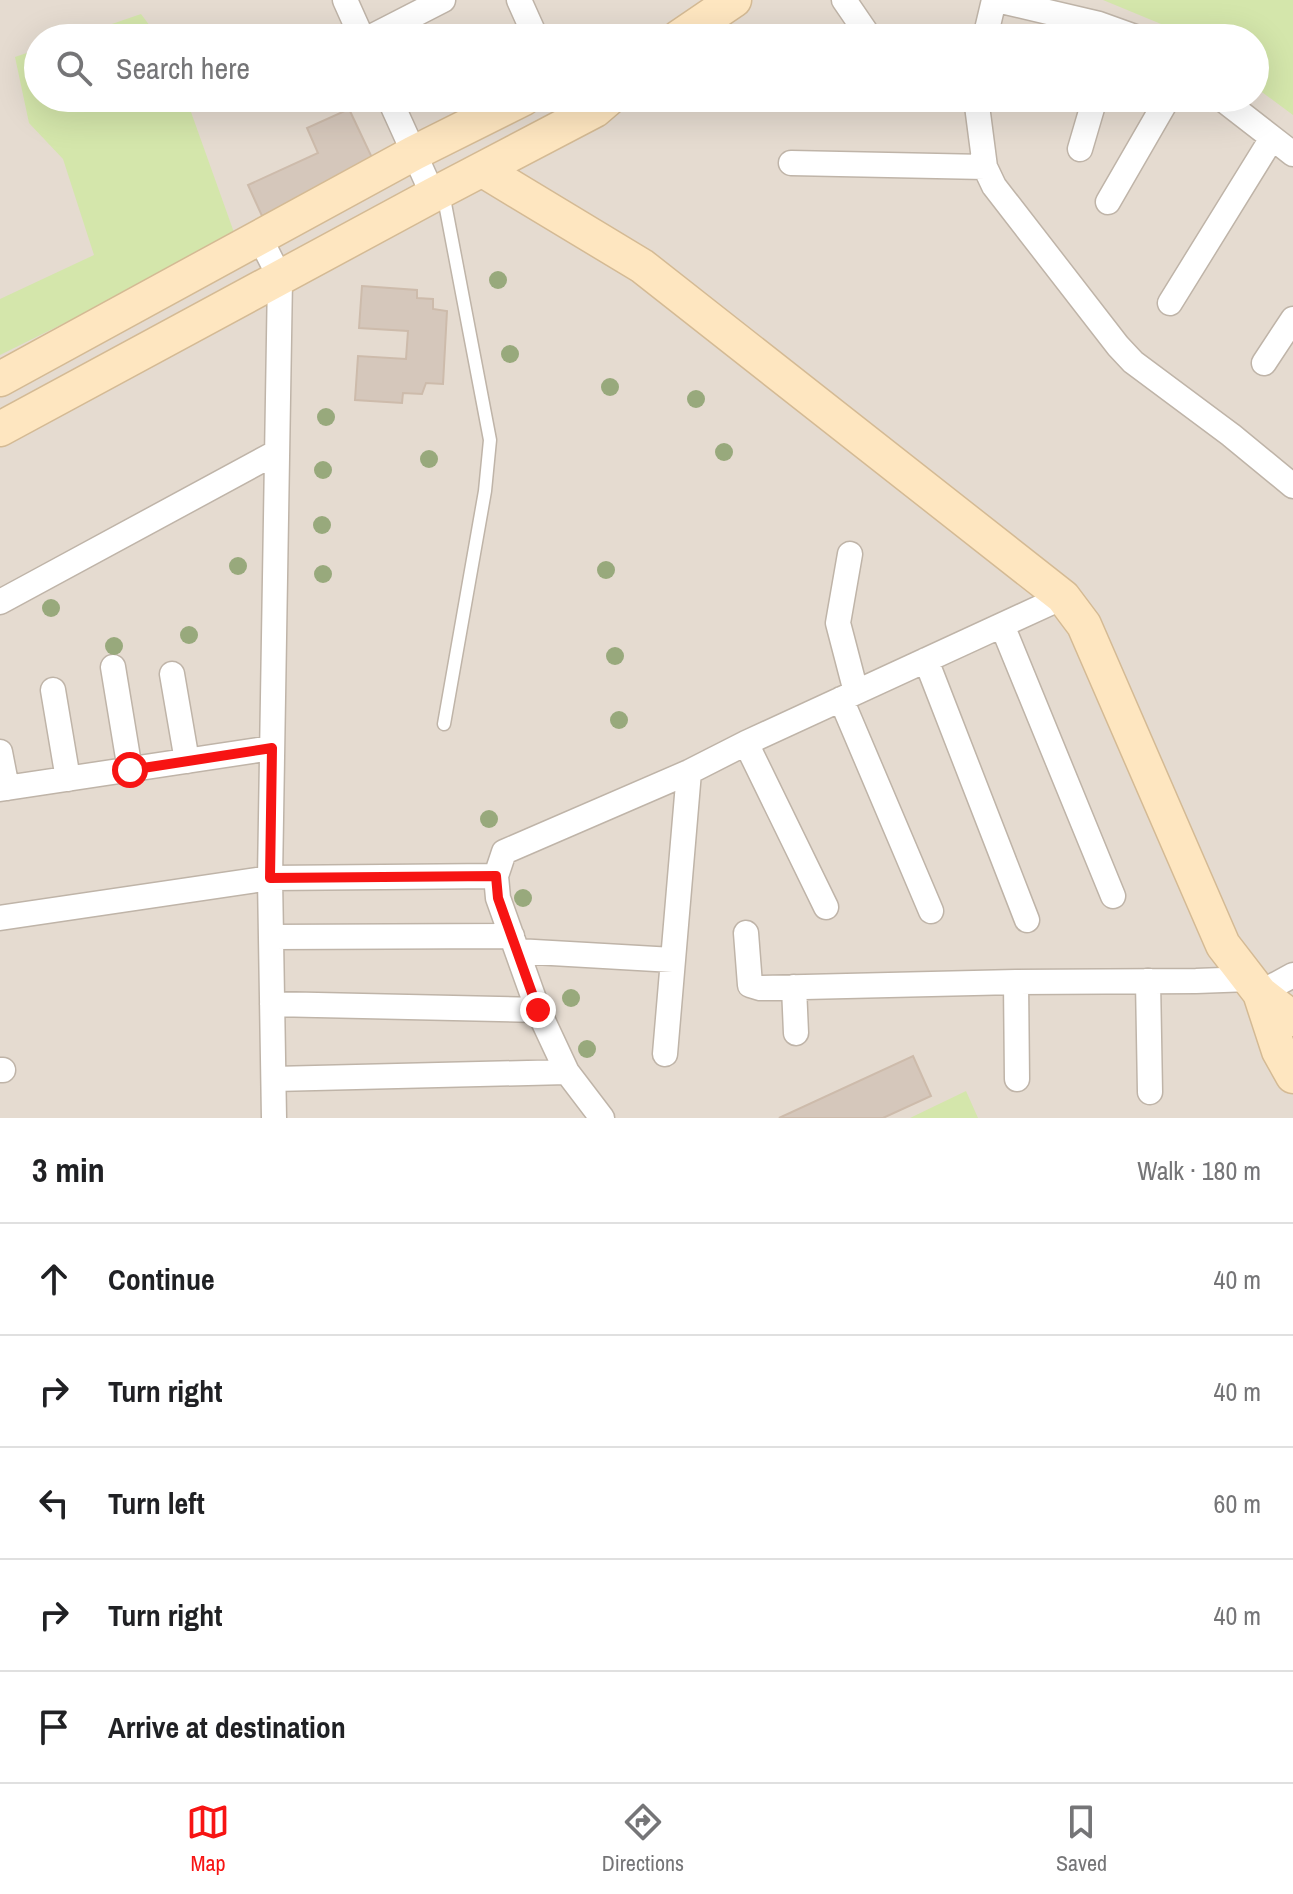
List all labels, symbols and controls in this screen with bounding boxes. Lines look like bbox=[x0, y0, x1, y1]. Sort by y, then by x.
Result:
search box bbox=[24, 24, 1269, 112]
icon: search bbox=[52, 46, 96, 90]
text: Search here bbox=[116, 48, 250, 88]
route start bbox=[112, 752, 148, 788]
route end bbox=[520, 992, 556, 1028]
text: 3 min bbox=[32, 1147, 105, 1193]
text: Walk · 180 m bbox=[1137, 1153, 1261, 1188]
icon: ahead bbox=[32, 1257, 76, 1301]
text: Continue bbox=[108, 1259, 215, 1299]
text: 40 m bbox=[1214, 1262, 1261, 1297]
icon: right bbox=[32, 1369, 76, 1413]
text: Turn right bbox=[108, 1371, 222, 1411]
text: 40 m bbox=[1214, 1374, 1261, 1409]
icon: left bbox=[32, 1481, 76, 1525]
text: Turn left bbox=[108, 1483, 205, 1523]
text: 60 m bbox=[1214, 1486, 1261, 1521]
icon: right bbox=[32, 1593, 76, 1637]
text: Turn right bbox=[108, 1595, 222, 1635]
text: 40 m bbox=[1214, 1598, 1261, 1633]
icon: arrive bbox=[32, 1705, 76, 1749]
text: Arrive at destination bbox=[108, 1707, 346, 1747]
tab: Map bbox=[186, 1800, 230, 1878]
tab: Directions bbox=[602, 1800, 684, 1878]
tab: Saved bbox=[1056, 1800, 1107, 1878]

